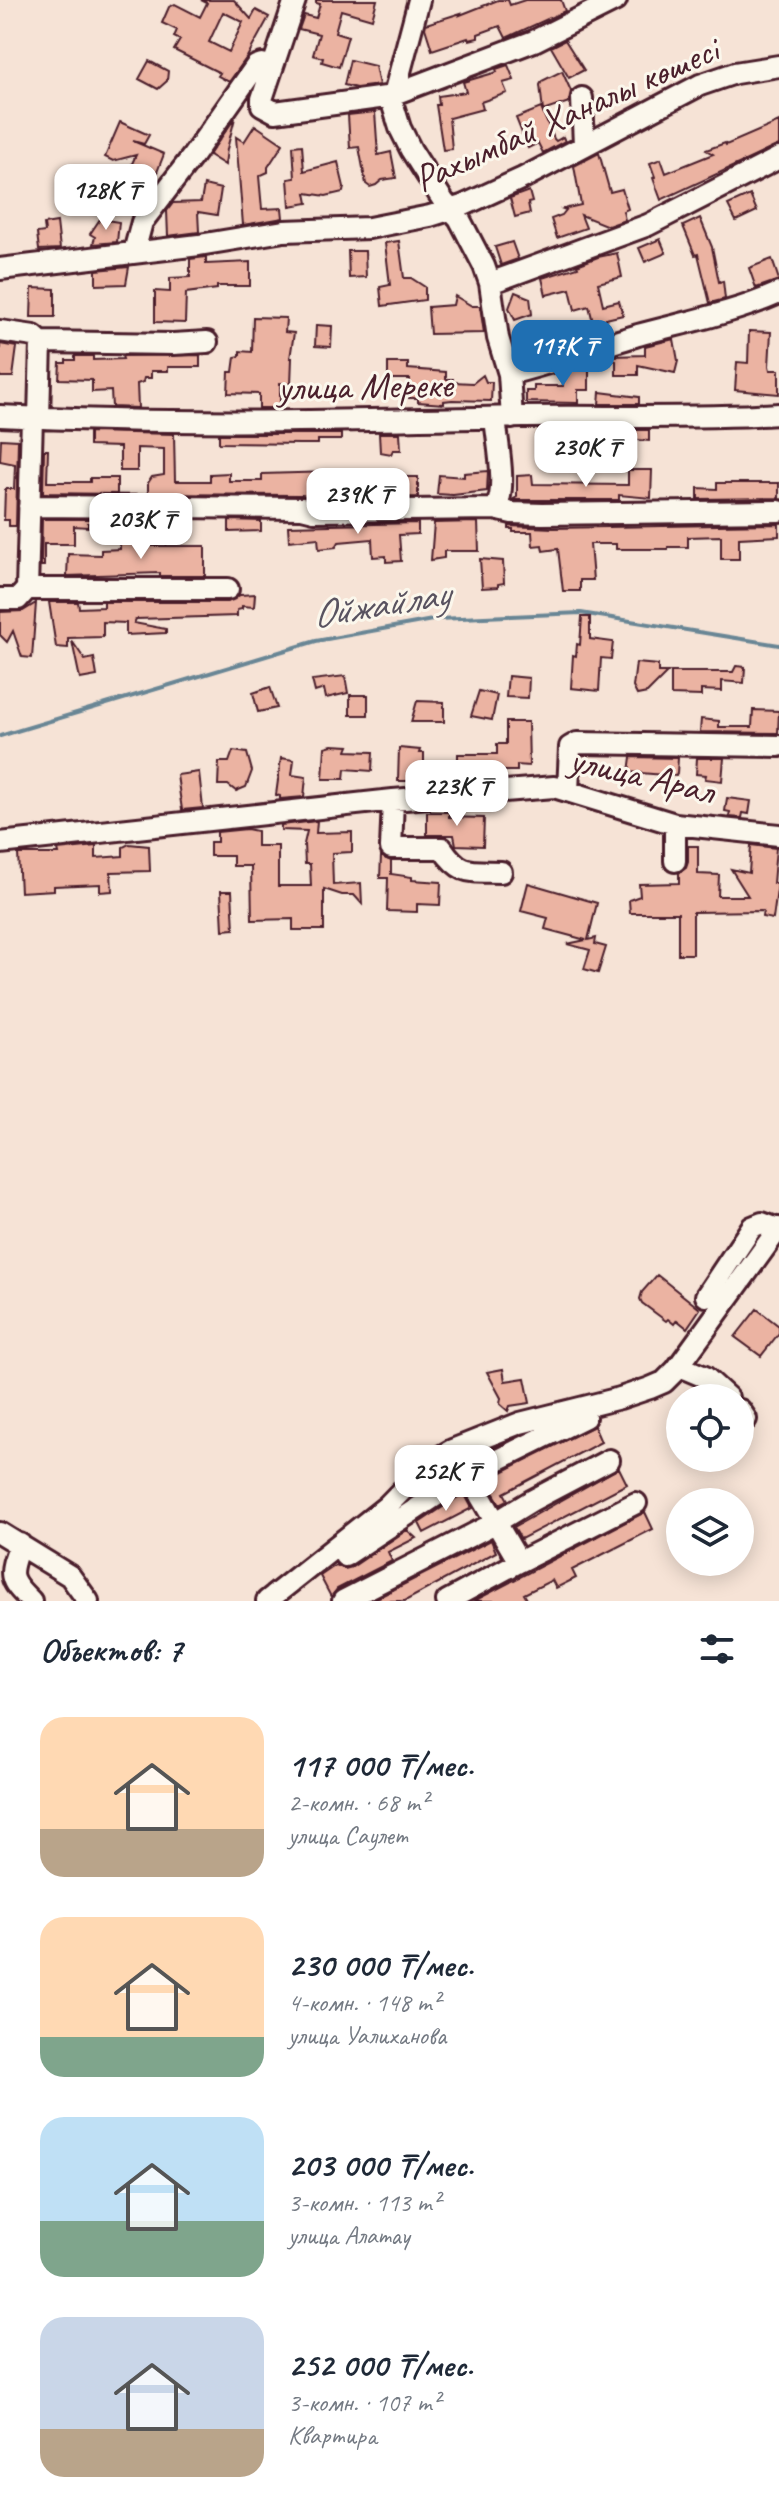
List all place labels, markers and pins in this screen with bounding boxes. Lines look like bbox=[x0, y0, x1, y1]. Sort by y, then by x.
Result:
pin: 128K ₸ bbox=[41, 164, 171, 232]
pin: 117K ₸ bbox=[498, 320, 628, 388]
pin: 230K ₸ bbox=[521, 421, 651, 489]
pin: 239K ₸ bbox=[293, 468, 423, 536]
pin: 203K ₸ bbox=[76, 493, 206, 561]
pin: 223K ₸ bbox=[392, 760, 522, 828]
pin: 252K ₸ bbox=[381, 1445, 511, 1513]

